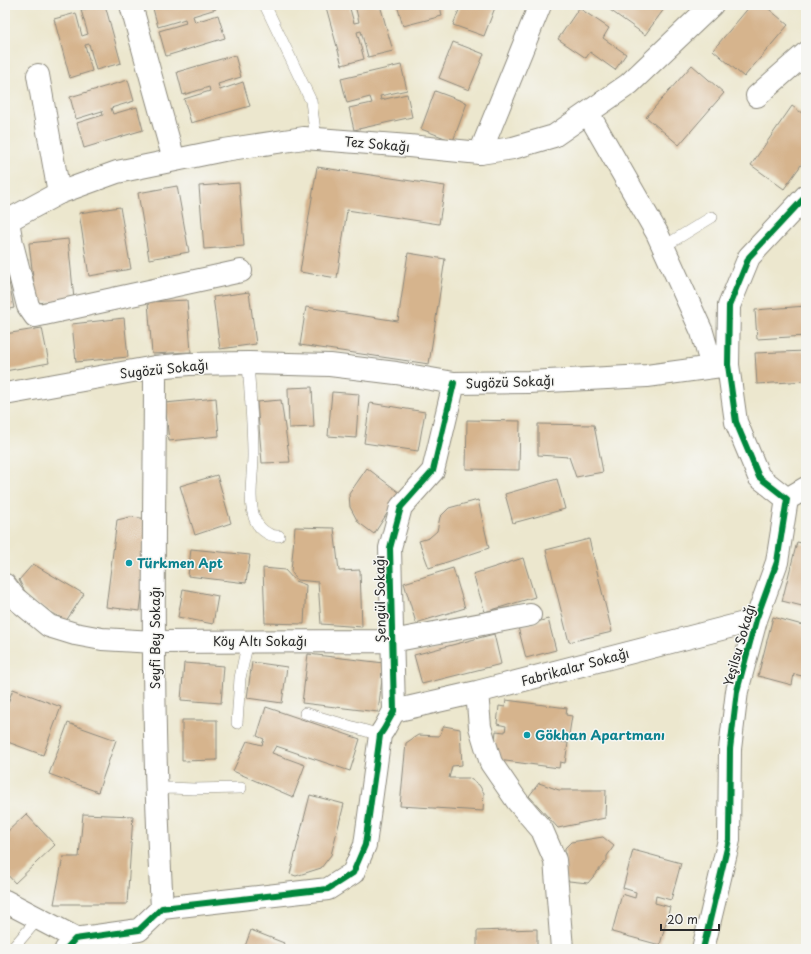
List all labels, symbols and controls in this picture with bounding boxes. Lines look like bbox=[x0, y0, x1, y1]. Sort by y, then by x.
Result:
street label: Tez Sokağı bbox=[344, 131, 411, 156]
street label: Sugözü Sokağı bbox=[119, 354, 209, 383]
street label: Sugözü Sokağı bbox=[465, 370, 555, 393]
place label: Türkmen Apt bbox=[137, 553, 224, 572]
street label: Şengül Sokağı bbox=[369, 555, 390, 643]
marker: Türkmen Apt bbox=[124, 558, 134, 568]
street label: Seyfi Bey Sokağı bbox=[145, 587, 164, 689]
street label: Yeşilsu Sokağı bbox=[718, 602, 759, 688]
street label: Köy Altı Sokağı bbox=[213, 631, 307, 650]
street label: Fabrikalar Sokağı bbox=[519, 643, 631, 690]
place label: Gökhan Apartmanı bbox=[535, 725, 665, 744]
marker: Gökhan Apartmanı bbox=[522, 730, 532, 740]
scale bar bbox=[661, 906, 719, 932]
text: 20 m bbox=[667, 910, 698, 928]

